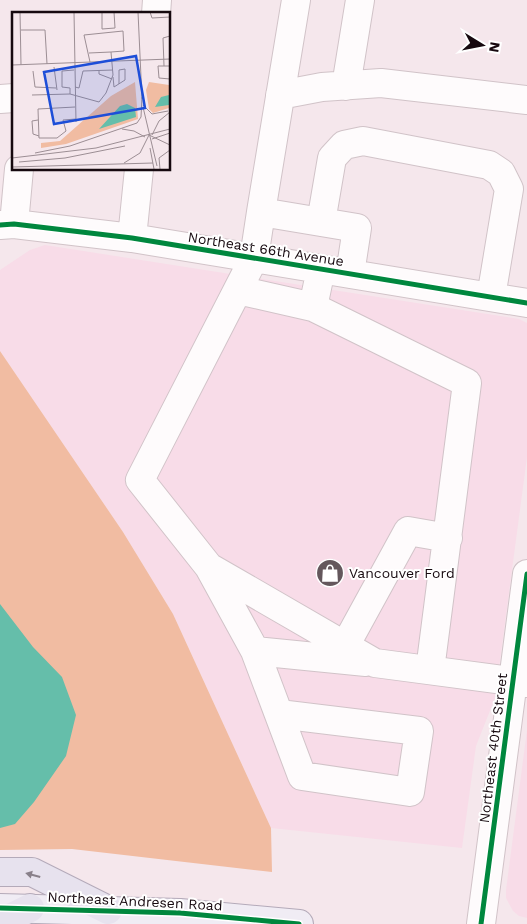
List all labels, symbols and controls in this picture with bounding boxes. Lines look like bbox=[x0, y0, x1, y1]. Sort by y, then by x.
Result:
inset map bbox=[12, 12, 170, 170]
north arrow bbox=[457, 20, 507, 70]
text: N bbox=[486, 41, 504, 54]
street label: Northeast 66th Avenue bbox=[187, 229, 345, 269]
shop icon: Vancouver Ford bbox=[315, 558, 345, 588]
place label: Vancouver Ford bbox=[349, 565, 455, 581]
street label: Northeast 40th Street bbox=[476, 672, 510, 824]
one-way arrow bbox=[25, 870, 40, 878]
street label: Northeast Andresen Road bbox=[47, 888, 223, 914]

